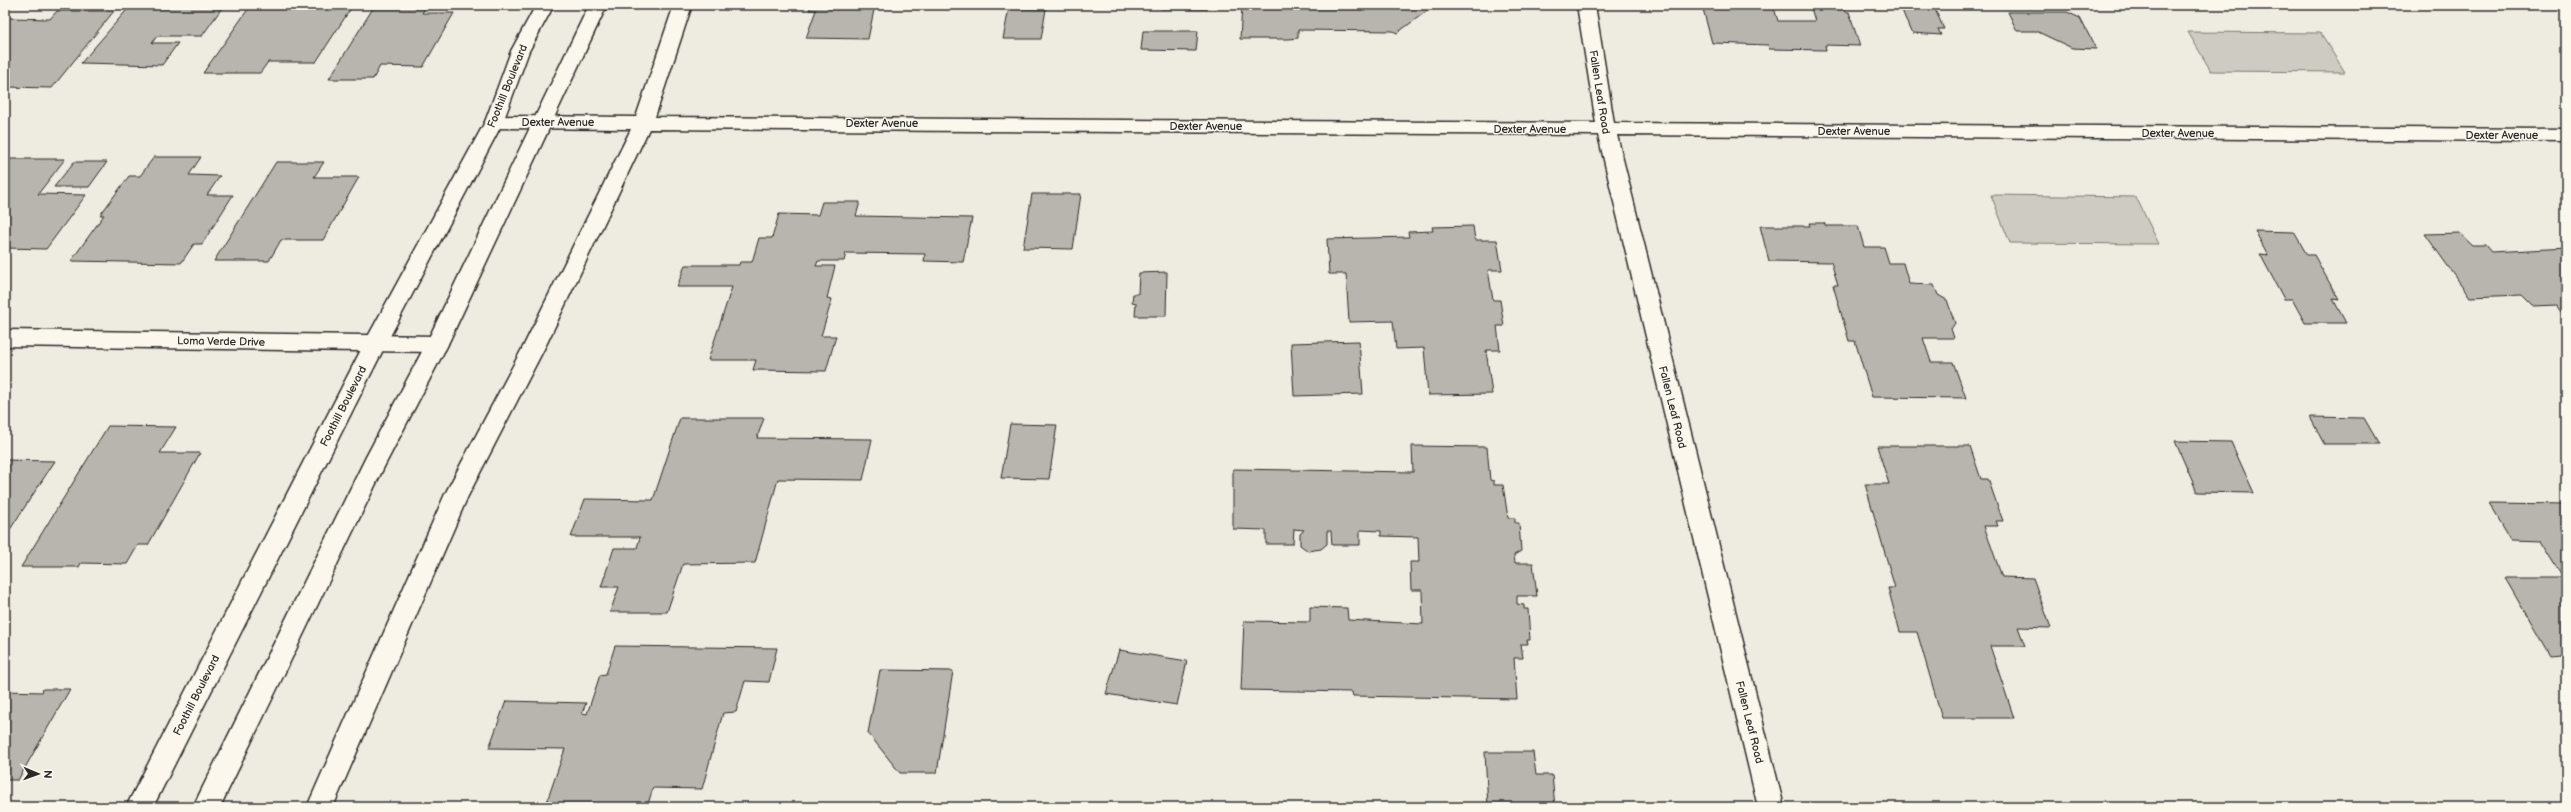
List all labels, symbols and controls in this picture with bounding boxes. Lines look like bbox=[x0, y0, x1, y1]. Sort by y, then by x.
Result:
street label: Foothill Boulevard bbox=[485, 43, 530, 130]
street label: Fallen Leaf Road bbox=[1586, 49, 1613, 135]
street label: Dexter Avenue bbox=[522, 116, 595, 129]
street label: Dexter Avenue bbox=[846, 117, 919, 130]
street label: Dexter Avenue bbox=[1170, 120, 1243, 133]
street label: Dexter Avenue bbox=[1494, 123, 1567, 136]
street label: Dexter Avenue bbox=[1818, 125, 1891, 138]
street label: Dexter Avenue bbox=[2142, 127, 2215, 140]
street label: Dexter Avenue bbox=[2466, 129, 2539, 142]
street label: Loma Verde Drive bbox=[177, 334, 266, 349]
street label: Foothill Boulevard bbox=[318, 364, 369, 449]
street label: Fallen Leaf Road bbox=[1656, 364, 1689, 450]
street label: Foothill Boulevard bbox=[171, 653, 222, 738]
street label: Fallen Leaf Road bbox=[1733, 679, 1766, 765]
north arrow bbox=[18, 754, 58, 794]
text: N bbox=[41, 770, 54, 779]

